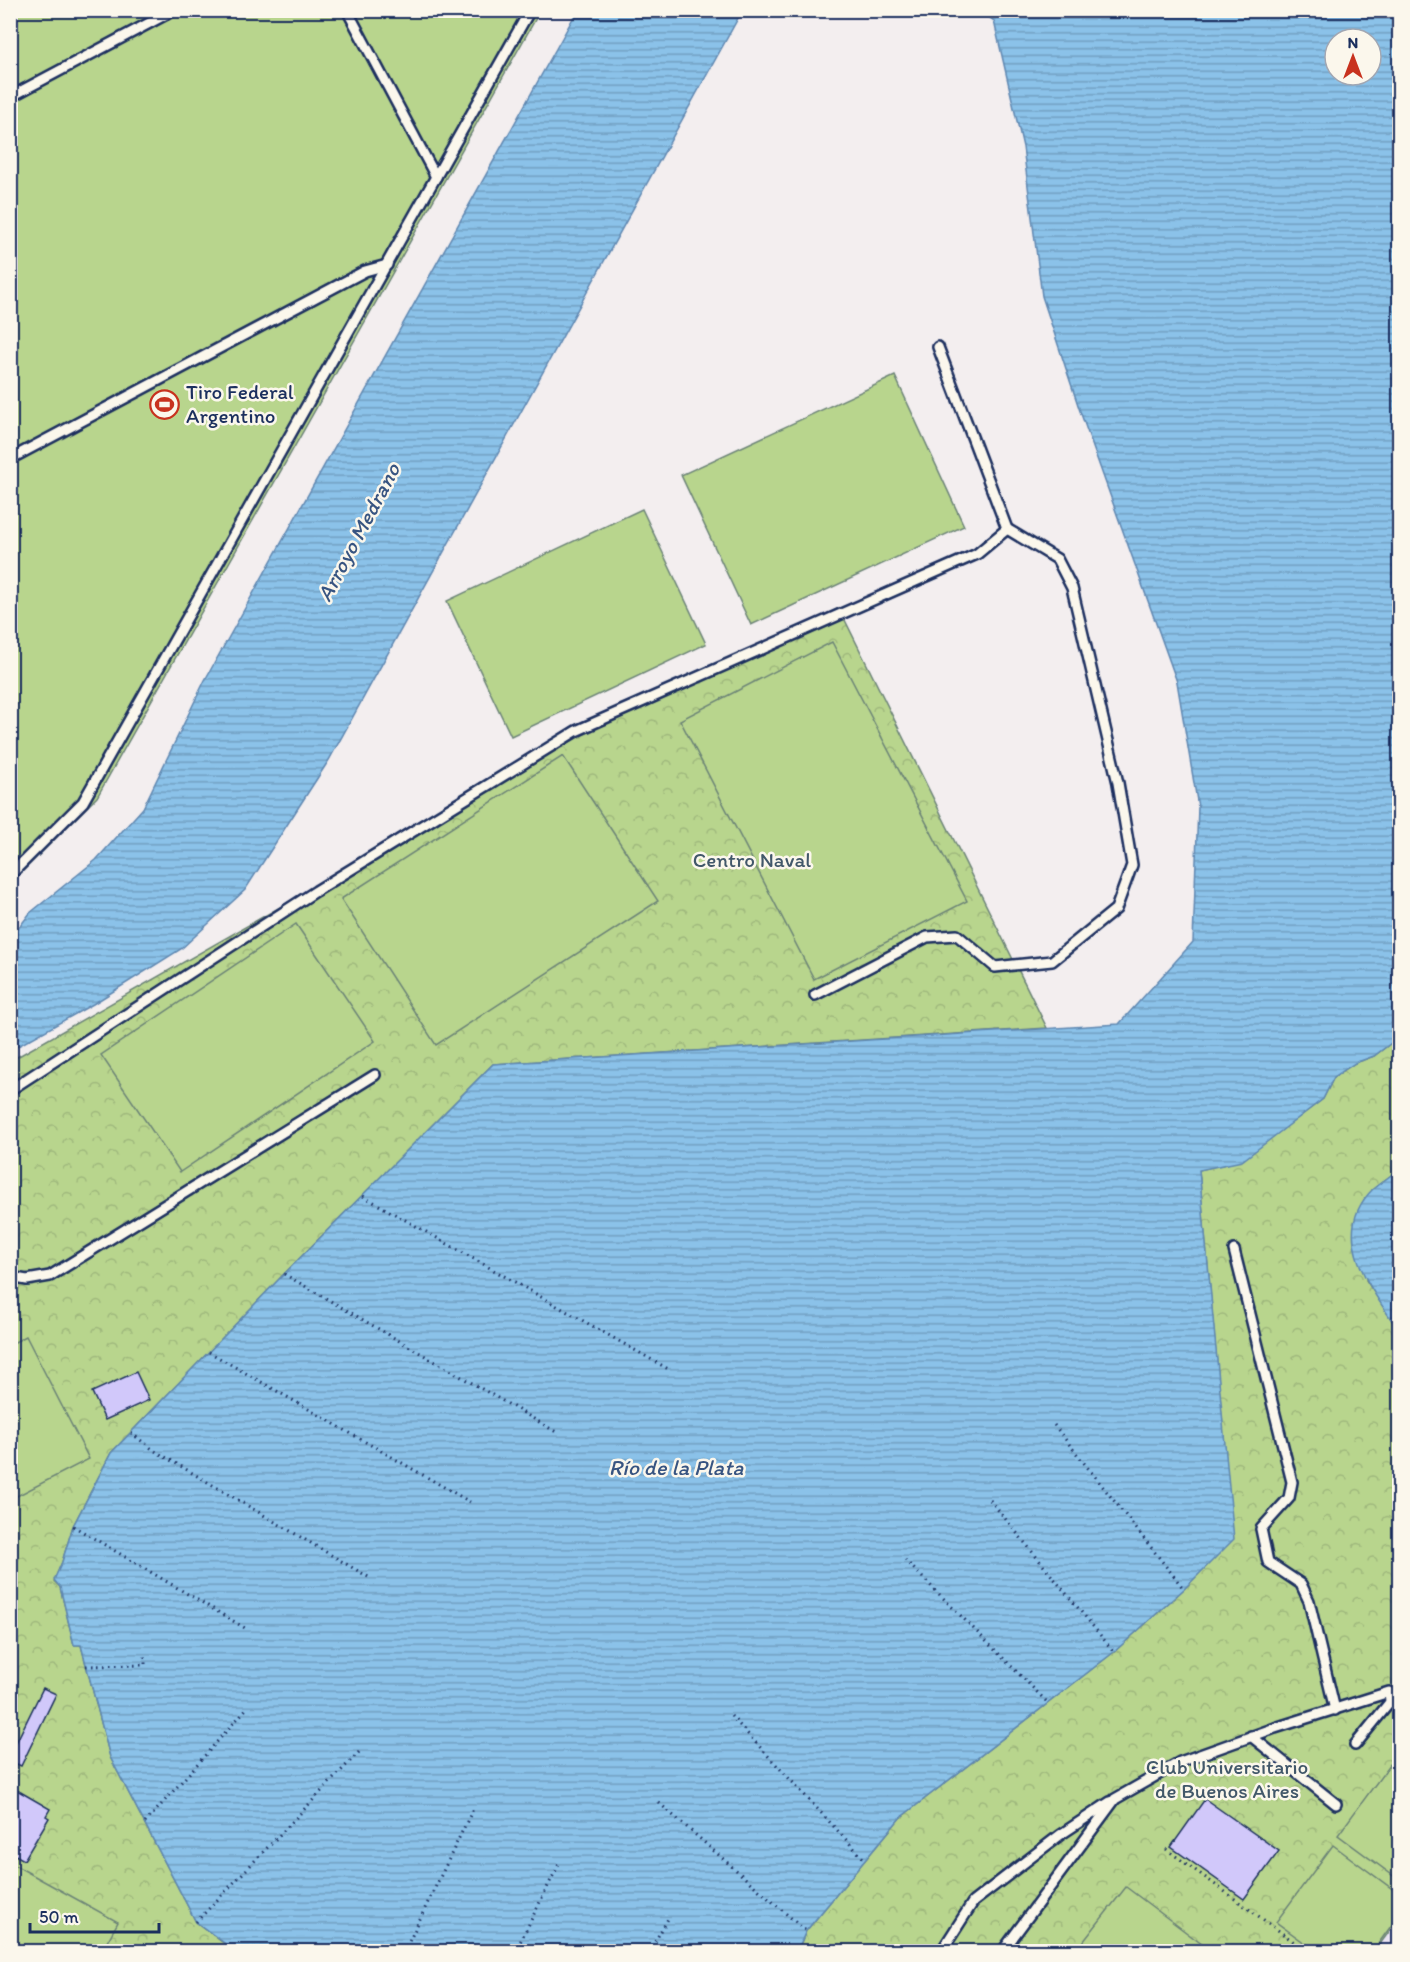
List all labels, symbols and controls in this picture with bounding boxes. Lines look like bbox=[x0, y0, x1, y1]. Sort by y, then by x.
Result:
north arrow bbox=[1323, 27, 1383, 87]
text: N bbox=[1348, 33, 1358, 52]
place label: Tiro Federal Argentino bbox=[186, 379, 294, 428]
sports icon: Tiro Federal Argentino bbox=[149, 388, 181, 420]
water label: Arroyo Medrano bbox=[311, 458, 407, 606]
park label: Centro Naval bbox=[693, 847, 811, 872]
water label: Río de la Plata bbox=[609, 1454, 744, 1481]
park label: Club Universitario de Buenos Aires bbox=[1146, 1754, 1308, 1803]
scale bar bbox=[30, 1896, 159, 1934]
text: 50 m bbox=[39, 1906, 79, 1928]

